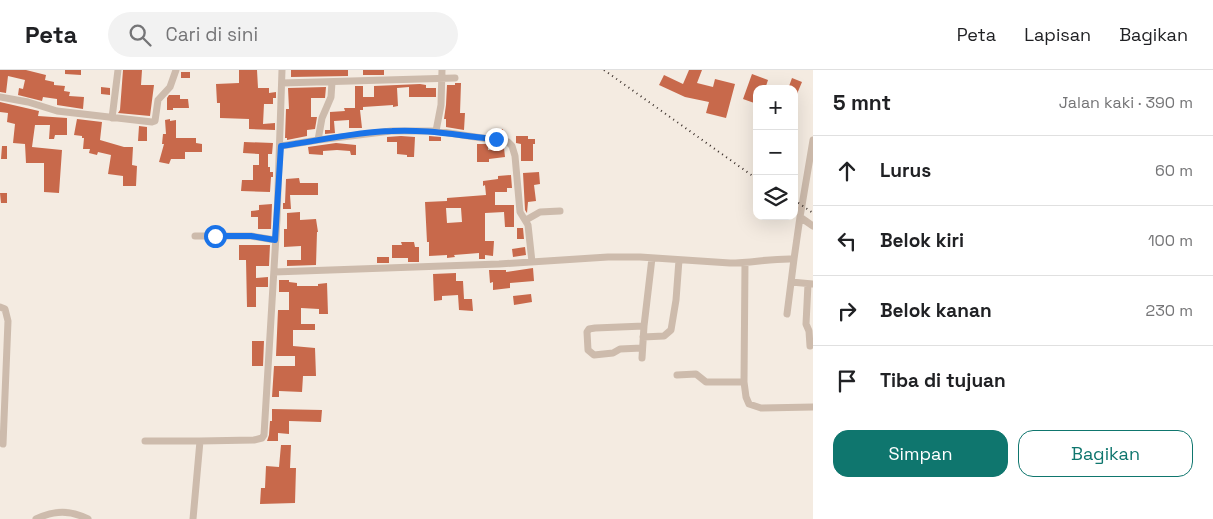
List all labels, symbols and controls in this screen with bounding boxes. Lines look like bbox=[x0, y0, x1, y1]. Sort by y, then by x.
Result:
search box bbox=[108, 12, 458, 57]
text: Peta bbox=[25, 19, 78, 50]
icon: search bbox=[126, 21, 154, 49]
text: Cari di sini bbox=[166, 22, 258, 47]
text: Peta bbox=[957, 23, 996, 46]
text: Lapisan bbox=[1024, 23, 1091, 46]
text: Bagikan bbox=[1119, 23, 1188, 46]
map controls bbox=[753, 85, 798, 220]
button: + bbox=[753, 85, 798, 130]
text: 5 mnt bbox=[833, 89, 891, 116]
text: Jalan kaki · 390 m bbox=[1059, 92, 1193, 113]
route end bbox=[485, 128, 508, 151]
button: − bbox=[753, 130, 798, 175]
icon: ahead bbox=[833, 157, 861, 185]
text: Lurus bbox=[880, 158, 931, 183]
text: 60 m bbox=[1155, 160, 1193, 181]
button: layers bbox=[753, 175, 798, 220]
route start bbox=[204, 225, 227, 248]
icon: left bbox=[833, 227, 861, 255]
text: Belok kiri bbox=[880, 228, 964, 253]
text: 100 m bbox=[1148, 230, 1193, 251]
icon: right bbox=[833, 297, 861, 325]
text: Belok kanan bbox=[880, 298, 992, 323]
text: 230 m bbox=[1146, 300, 1193, 321]
icon: arrive bbox=[833, 367, 861, 395]
text: Tiba di tujuan bbox=[880, 368, 1006, 393]
button: Simpan bbox=[833, 430, 1008, 477]
button: Bagikan bbox=[1018, 430, 1193, 477]

